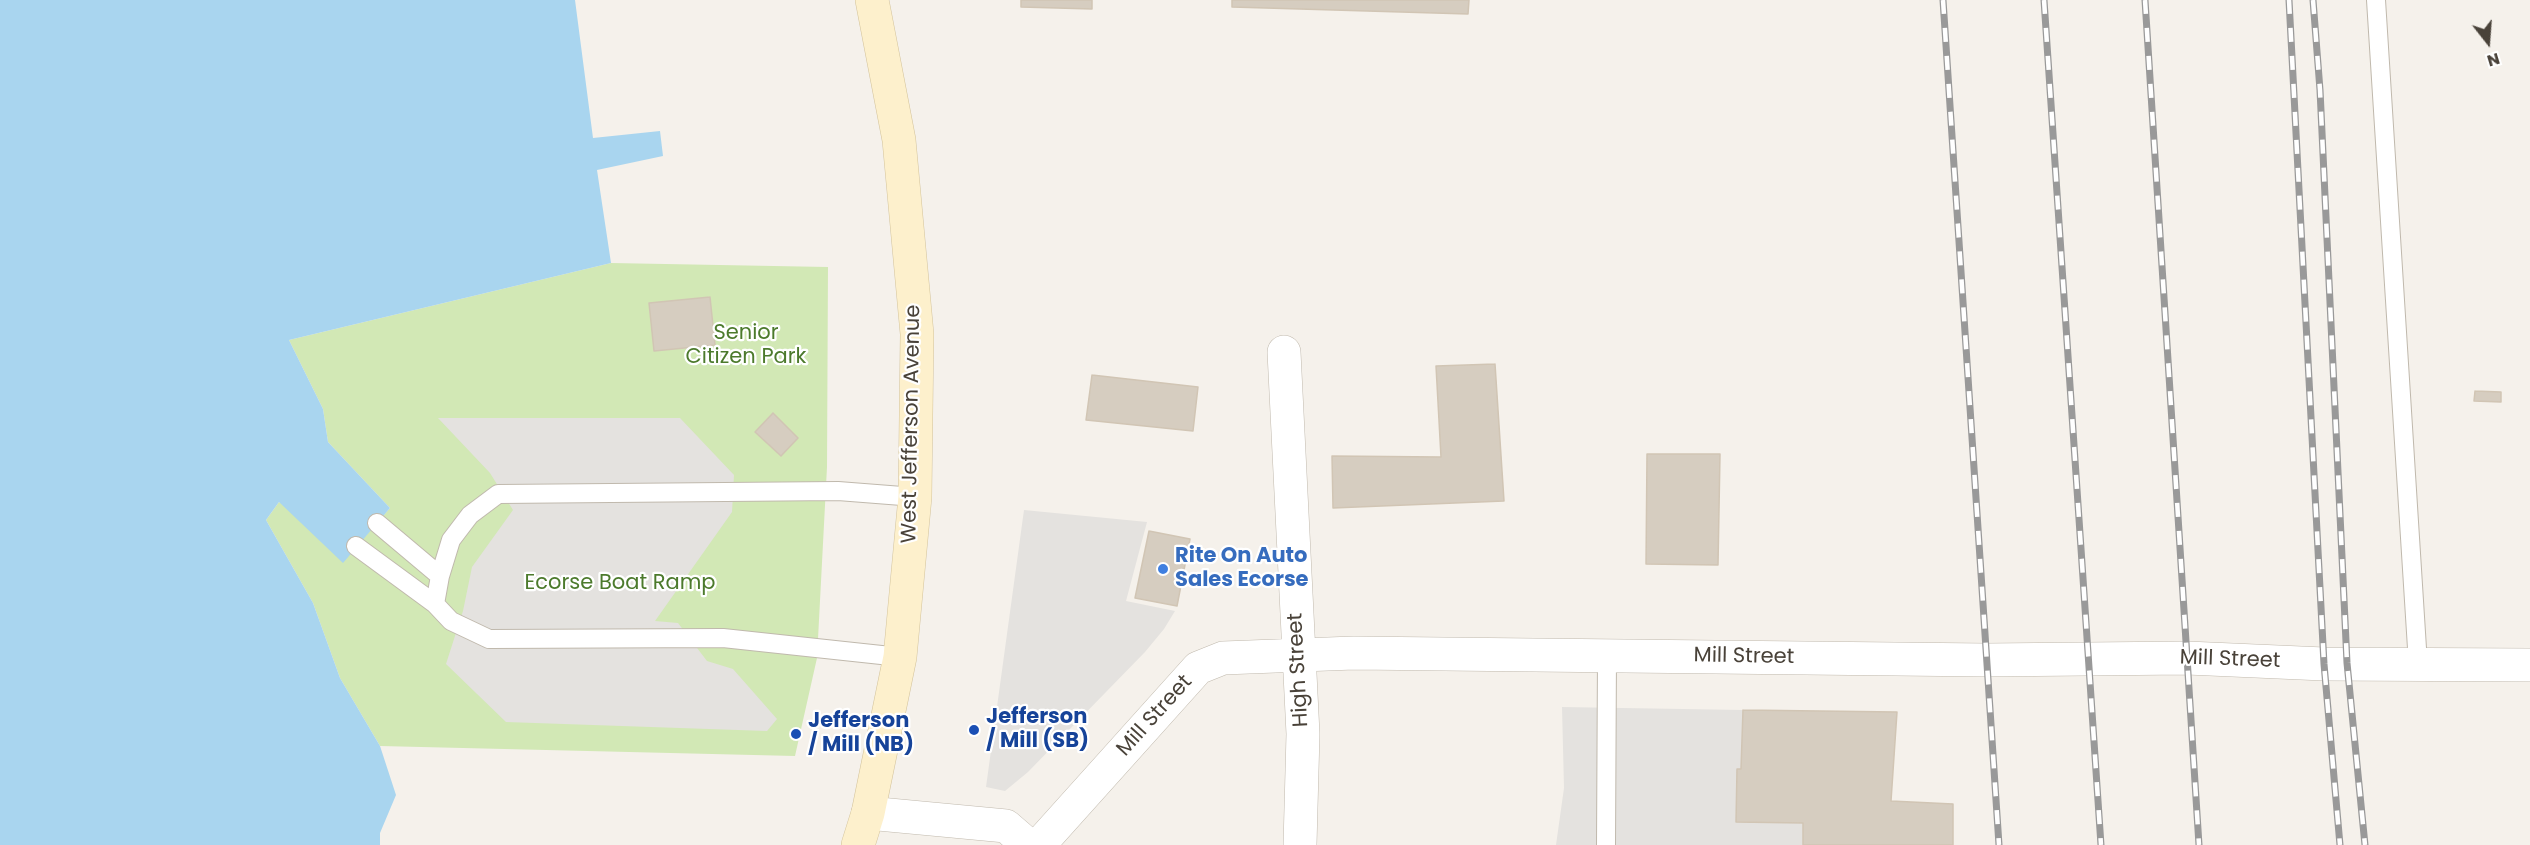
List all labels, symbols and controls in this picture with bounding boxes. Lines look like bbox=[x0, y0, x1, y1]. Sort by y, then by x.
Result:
north arrow bbox=[2458, 12, 2518, 72]
text: N bbox=[2484, 47, 2503, 72]
street label: West Jefferson Avenue bbox=[897, 304, 927, 544]
park label: Senior Citizen Park bbox=[686, 321, 806, 371]
place label: Rite On Auto Sales Ecorse bbox=[1175, 544, 1309, 594]
marker: Rite On Auto Sales Ecorse bbox=[1156, 562, 1170, 576]
park label: Ecorse Boat Ramp bbox=[525, 571, 715, 597]
street label: High Street bbox=[1283, 612, 1315, 728]
street label: Mill Street bbox=[1693, 644, 1795, 670]
street label: Mill Street bbox=[2179, 646, 2281, 674]
street label: Mill Street bbox=[1112, 670, 1198, 762]
place label: Jefferson / Mill (SB) bbox=[986, 705, 1089, 755]
place label: Jefferson / Mill (NB) bbox=[808, 709, 914, 759]
marker: Jefferson / Mill (SB) bbox=[967, 723, 981, 737]
marker: Jefferson / Mill (NB) bbox=[789, 727, 803, 741]

